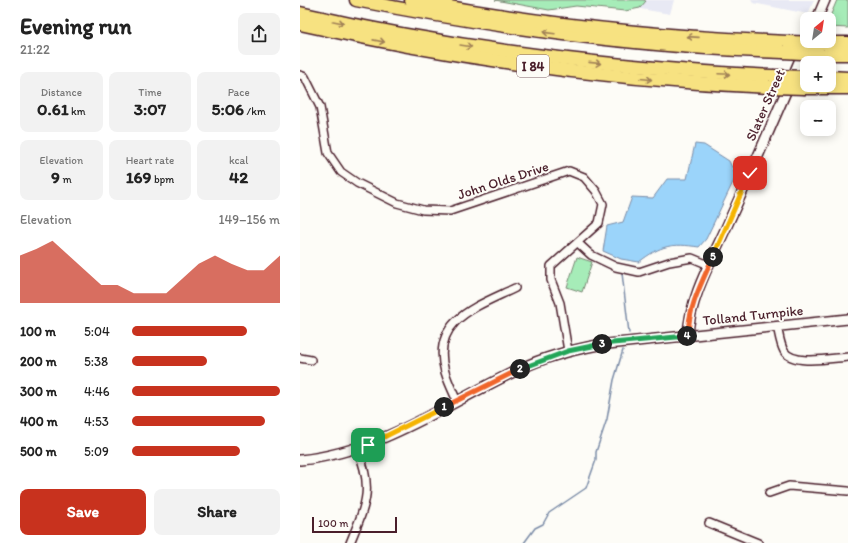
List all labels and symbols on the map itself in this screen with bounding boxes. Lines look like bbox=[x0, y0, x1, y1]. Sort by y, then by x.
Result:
north arrow bbox=[800, 12, 836, 48]
one-way arrow bbox=[331, 18, 344, 26]
one-way arrow bbox=[543, 29, 556, 37]
one-way arrow bbox=[687, 33, 700, 40]
one-way arrow bbox=[372, 38, 385, 46]
one-way arrow bbox=[459, 42, 472, 50]
road number: I 84 bbox=[517, 55, 549, 77]
one-way arrow bbox=[588, 59, 601, 67]
street label: Slater Street bbox=[742, 67, 789, 144]
one-way arrow bbox=[717, 70, 730, 77]
one-way arrow bbox=[640, 75, 653, 82]
pin bbox=[733, 156, 767, 190]
street label: John Olds Drive bbox=[456, 158, 551, 203]
pin: 5 bbox=[703, 247, 723, 267]
street label: Tolland Turnpike bbox=[702, 302, 804, 329]
pin: 4 bbox=[677, 326, 697, 346]
pin: 3 bbox=[592, 334, 612, 354]
pin: 2 bbox=[510, 359, 530, 379]
pin: 1 bbox=[434, 397, 454, 417]
pin bbox=[351, 428, 385, 462]
scale bar bbox=[312, 515, 397, 534]

